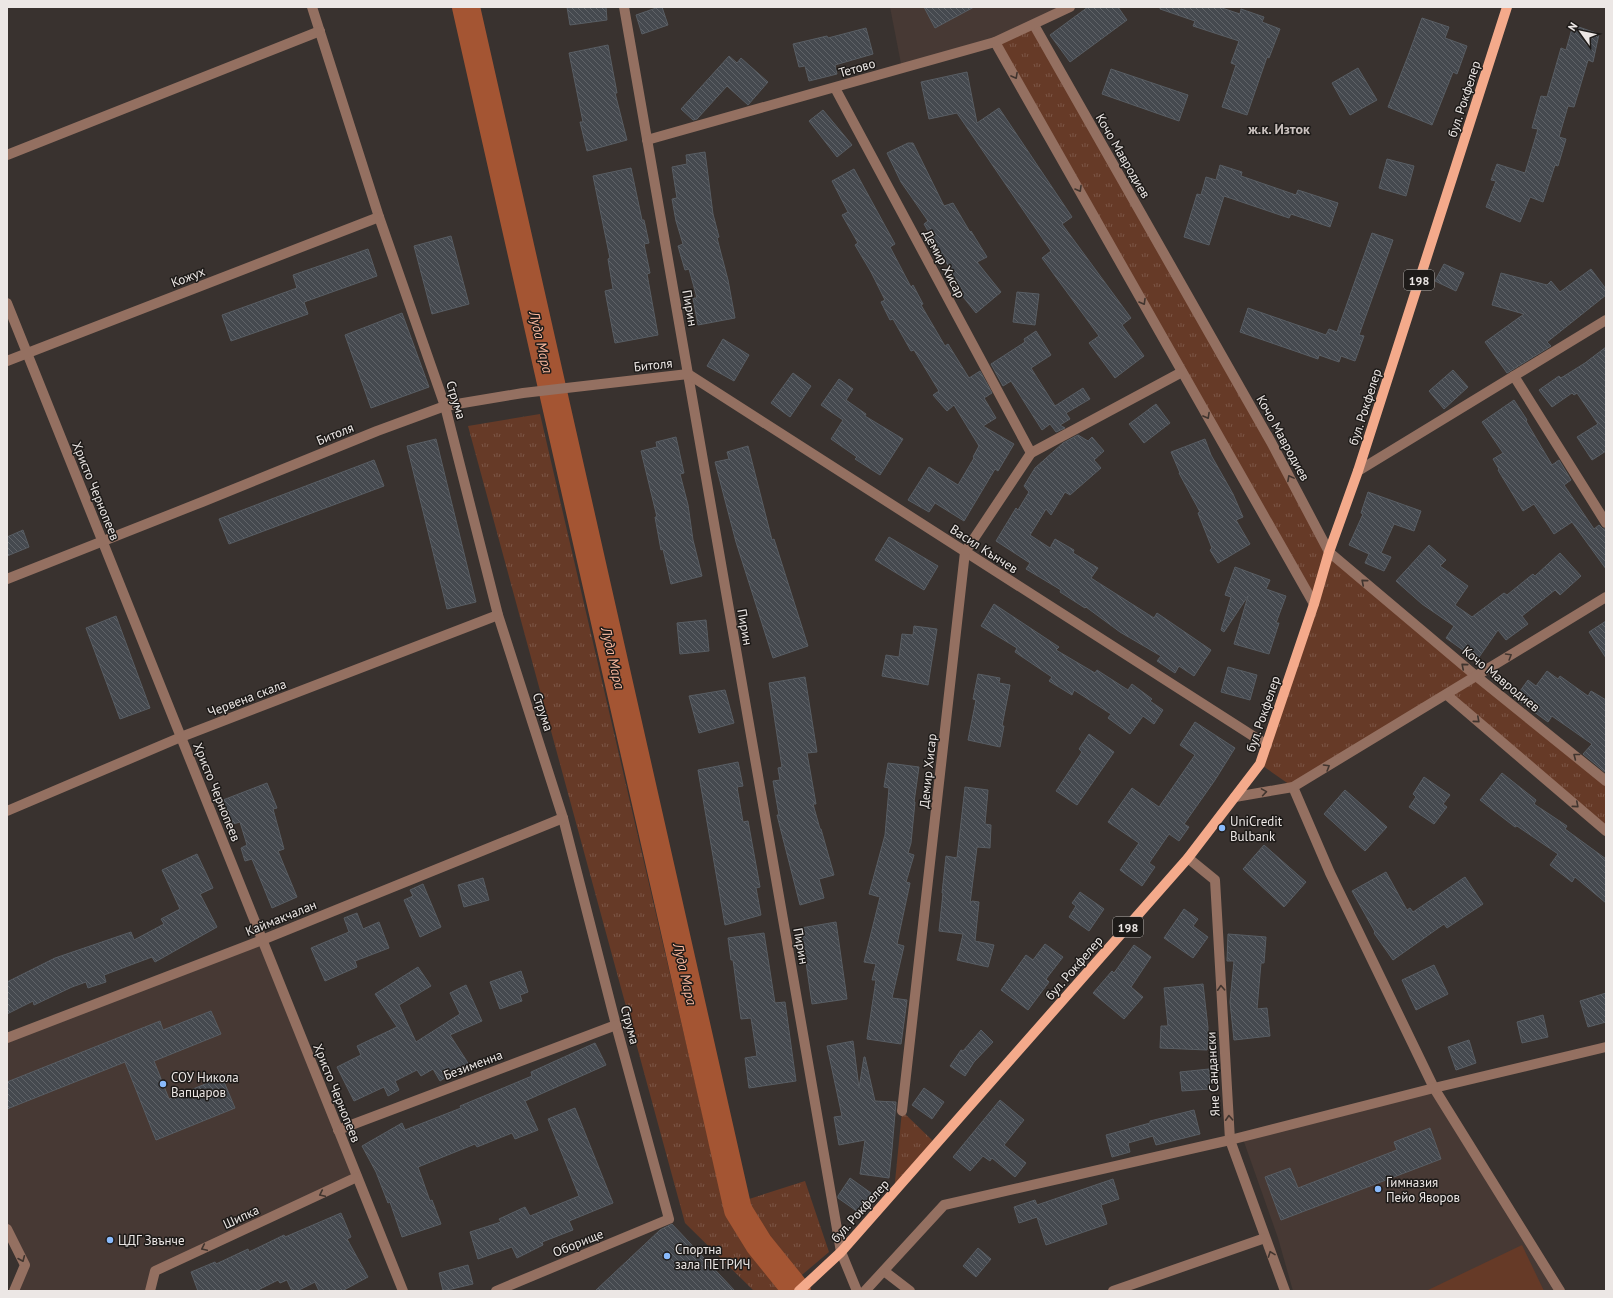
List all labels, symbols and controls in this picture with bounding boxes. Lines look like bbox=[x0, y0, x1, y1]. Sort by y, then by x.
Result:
north arrow bbox=[1561, 12, 1601, 52]
text: N bbox=[1565, 20, 1580, 33]
street label: Тетово bbox=[837, 55, 877, 81]
street label: бул. Рокфелер bbox=[1444, 59, 1484, 139]
one-way arrow bbox=[1010, 72, 1017, 79]
street label: Кочо Мавродиев bbox=[1092, 111, 1154, 201]
district label: ж.к. Изток bbox=[1247, 120, 1310, 138]
one-way arrow bbox=[1074, 185, 1081, 193]
street label: Демир Хисар bbox=[919, 227, 969, 301]
street label: Кожух bbox=[169, 263, 208, 291]
road number: 198 bbox=[1404, 270, 1434, 290]
street label: Пирин bbox=[678, 288, 702, 328]
one-way arrow bbox=[1138, 298, 1145, 306]
water label: Луда Мара bbox=[525, 308, 557, 375]
street label: Битоля bbox=[633, 355, 673, 375]
street label: бул. Рокфелер bbox=[1345, 367, 1385, 447]
street label: Струма bbox=[442, 379, 470, 421]
street label: Кочо Мавродиев bbox=[1252, 392, 1314, 484]
one-way arrow bbox=[1202, 411, 1210, 419]
street label: Битоля bbox=[314, 419, 356, 449]
street label: Христо Чернопеев bbox=[68, 439, 124, 543]
one-way arrow bbox=[1287, 475, 1295, 482]
street label: Васил Кънчев bbox=[947, 521, 1021, 577]
one-way arrow bbox=[1362, 579, 1369, 586]
street label: Пирин bbox=[733, 607, 757, 647]
water label: Луда Мара bbox=[597, 624, 629, 691]
street label: Кочо Мавродиев bbox=[1459, 642, 1543, 716]
one-way arrow bbox=[1505, 653, 1512, 661]
one-way arrow bbox=[1461, 664, 1468, 671]
street label: бул. Рокфелер bbox=[1242, 674, 1284, 754]
street label: Червена скала bbox=[205, 675, 289, 721]
street label: Струма bbox=[529, 691, 557, 733]
one-way arrow bbox=[1472, 715, 1480, 723]
street label: Демир Хисар bbox=[916, 733, 940, 809]
street label: Христо Чернопеев bbox=[189, 740, 245, 844]
one-way arrow bbox=[1573, 754, 1580, 761]
one-way arrow bbox=[1323, 764, 1330, 772]
one-way arrow bbox=[1261, 788, 1267, 797]
one-way arrow bbox=[1571, 800, 1578, 807]
place label: UniCredit Bulbank bbox=[1230, 813, 1283, 845]
marker: UniCredit Bulbank bbox=[1217, 823, 1227, 833]
street label: Каймакчалан bbox=[243, 896, 319, 940]
road number: 198 bbox=[1113, 917, 1143, 937]
street label: Пирин bbox=[789, 926, 813, 966]
street label: бул. Рокфелер bbox=[1041, 932, 1107, 1004]
water label: Луда Мара bbox=[669, 940, 701, 1007]
one-way arrow bbox=[1216, 985, 1225, 991]
street label: Струма bbox=[617, 1004, 643, 1046]
street label: Яне Сандански bbox=[1202, 1031, 1224, 1117]
street label: Христо Чернопеев bbox=[309, 1041, 365, 1145]
street label: Безименна bbox=[441, 1046, 505, 1084]
place label: СОУ Никола Вапцаров bbox=[171, 1069, 239, 1101]
marker: СОУ Никола Вапцаров bbox=[158, 1079, 168, 1089]
one-way arrow bbox=[1224, 1115, 1233, 1121]
place label: Гимназия Пейо Яворов bbox=[1386, 1174, 1460, 1206]
street label: бул. Рокфелер bbox=[827, 1176, 893, 1246]
marker: Гимназия Пейо Яворов bbox=[1373, 1184, 1383, 1194]
one-way arrow bbox=[318, 1189, 326, 1197]
street label: Шипка bbox=[220, 1201, 262, 1233]
street label: Оборище bbox=[550, 1225, 606, 1261]
place label: ЦДГ Звънче bbox=[118, 1232, 185, 1249]
marker: ЦДГ Звънче bbox=[105, 1235, 115, 1245]
place label: Спортна зала ПЕТРИЧ bbox=[675, 1241, 750, 1273]
one-way arrow bbox=[201, 1243, 208, 1251]
marker: Спортна зала ПЕТРИЧ bbox=[662, 1251, 672, 1261]
one-way arrow bbox=[1268, 1251, 1276, 1258]
one-way arrow bbox=[17, 1256, 25, 1263]

